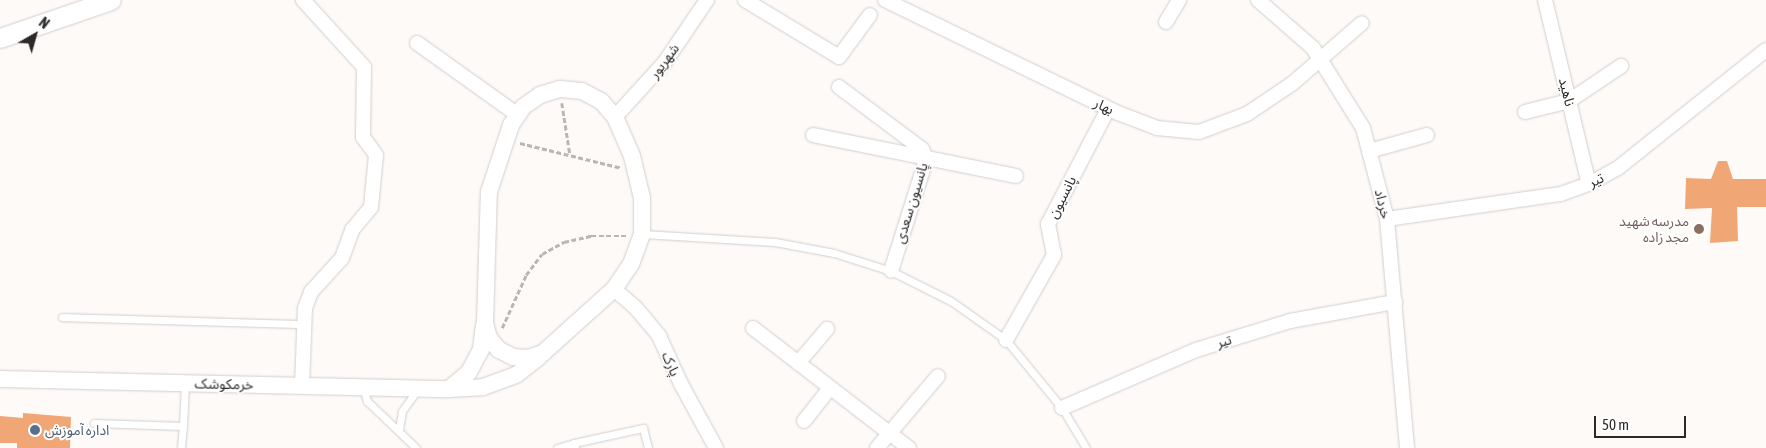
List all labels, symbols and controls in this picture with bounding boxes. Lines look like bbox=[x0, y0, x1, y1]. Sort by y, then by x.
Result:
north arrow bbox=[10, 10, 60, 60]
text: N bbox=[36, 14, 52, 32]
street label: شهریور bbox=[646, 40, 682, 82]
street label: ناهید bbox=[1555, 76, 1579, 108]
street label: بهار bbox=[1091, 94, 1117, 118]
street label: پانسیون سعدی bbox=[891, 161, 931, 245]
street label: تیر bbox=[1586, 169, 1606, 191]
street label: پانسیون bbox=[1044, 173, 1080, 221]
street label: خرداد bbox=[1371, 187, 1395, 221]
place label: مدرسه شهید مجد زاده bbox=[1619, 213, 1689, 246]
marker: مدرسه شهید مجد زاده bbox=[1693, 223, 1705, 235]
street label: تیر bbox=[1214, 331, 1234, 351]
street label: پارک bbox=[658, 349, 684, 379]
street label: خرمکوشک bbox=[194, 375, 254, 393]
scale bar bbox=[1596, 406, 1688, 438]
text: 50 m bbox=[1602, 416, 1629, 433]
place label: اداره آموزش bbox=[45, 422, 109, 438]
marker: اداره آموزش bbox=[29, 424, 41, 436]

